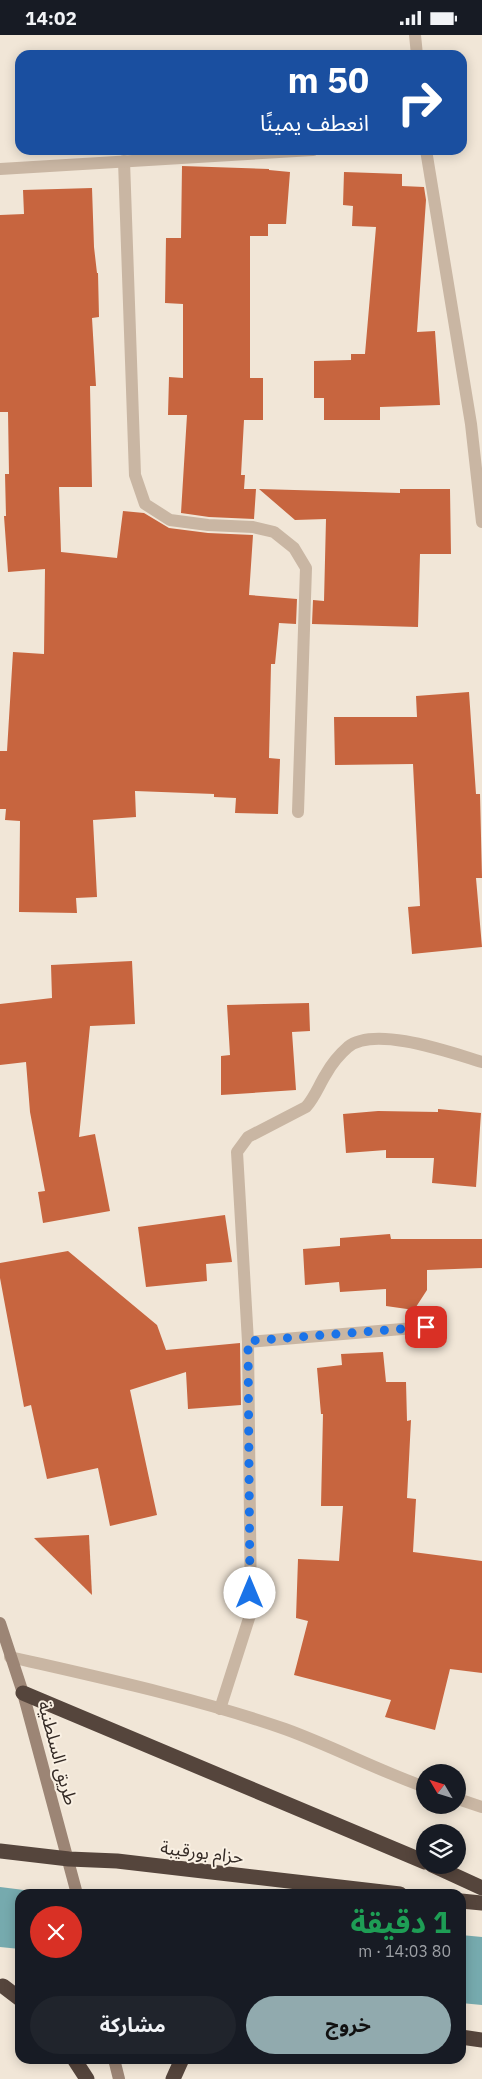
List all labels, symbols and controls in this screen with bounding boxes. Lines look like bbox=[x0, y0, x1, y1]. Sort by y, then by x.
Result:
text: 14:02 bbox=[25, 6, 77, 30]
text: 50 m bbox=[287, 57, 369, 103]
icon: right bbox=[387, 70, 452, 135]
text: انعطف يمينًا bbox=[260, 108, 369, 137]
pin bbox=[405, 1306, 447, 1348]
icon: arrive bbox=[412, 1313, 440, 1341]
position arrow bbox=[223, 1566, 275, 1618]
street label: طريق السلطنية bbox=[33, 1698, 83, 1808]
north arrow bbox=[416, 1764, 466, 1814]
map controls bbox=[416, 1764, 466, 1874]
button: layers bbox=[416, 1824, 466, 1874]
street label: حزام بورقيبة bbox=[159, 1835, 245, 1871]
text: 1 دقيقة bbox=[350, 1902, 451, 1941]
button: close bbox=[30, 1906, 82, 1958]
text: 80 m · 14:03 bbox=[358, 1941, 451, 1961]
button: مشاركة bbox=[30, 1996, 236, 2054]
button: خروج bbox=[246, 1996, 451, 2054]

